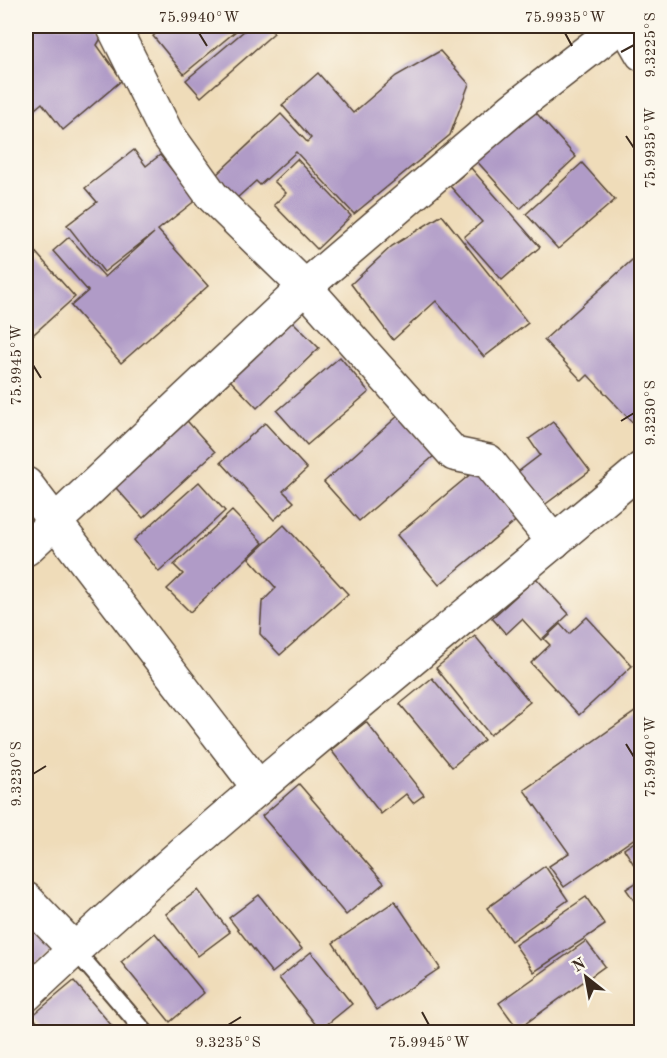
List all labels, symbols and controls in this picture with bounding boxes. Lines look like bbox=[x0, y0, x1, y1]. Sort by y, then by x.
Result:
text: 75.9940°W bbox=[158, 11, 240, 26]
text: 75.9935°W bbox=[524, 11, 606, 26]
text: 9.3225°S bbox=[644, 12, 659, 78]
text: 75.9935°W bbox=[644, 107, 659, 189]
text: 75.9945°W bbox=[10, 324, 25, 406]
text: 9.3230°S bbox=[644, 380, 659, 446]
text: 75.9940°W bbox=[644, 716, 659, 798]
text: 9.3230°S bbox=[10, 741, 25, 807]
north arrow bbox=[556, 947, 616, 1007]
text: N bbox=[570, 955, 589, 976]
text: 9.3235°S bbox=[195, 1036, 261, 1051]
text: 75.9945°W bbox=[388, 1036, 470, 1051]

